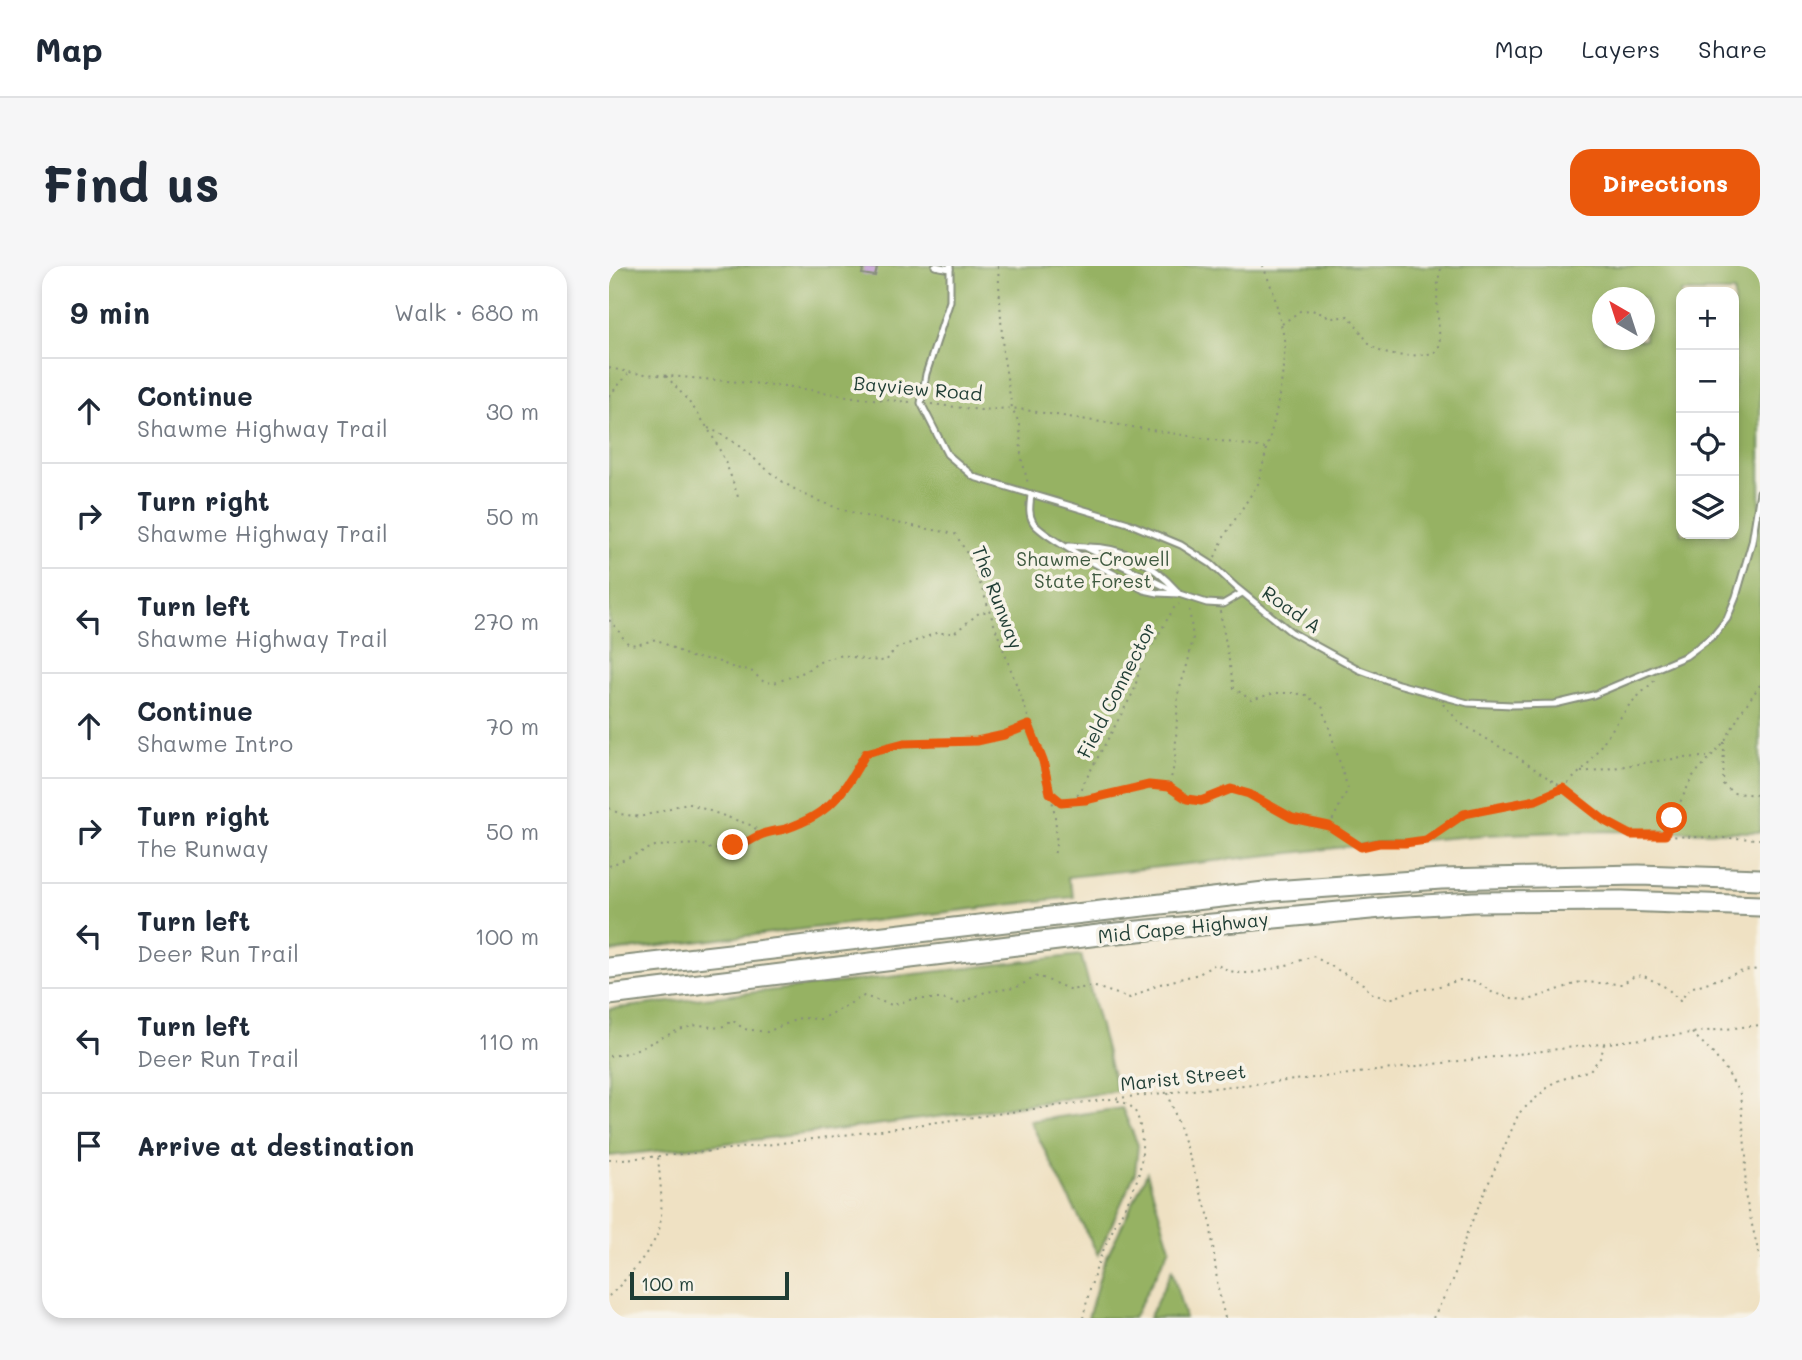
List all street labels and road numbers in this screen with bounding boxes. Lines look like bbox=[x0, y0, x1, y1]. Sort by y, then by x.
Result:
street label: Bayview Road bbox=[852, 370, 984, 406]
street label: The Runway bbox=[967, 542, 1029, 652]
street label: Road A bbox=[1258, 580, 1326, 638]
street label: Field Connector bbox=[1071, 618, 1161, 762]
street label: Mid Cape Highway bbox=[1096, 906, 1270, 948]
street label: Marist Street bbox=[1119, 1058, 1247, 1096]

